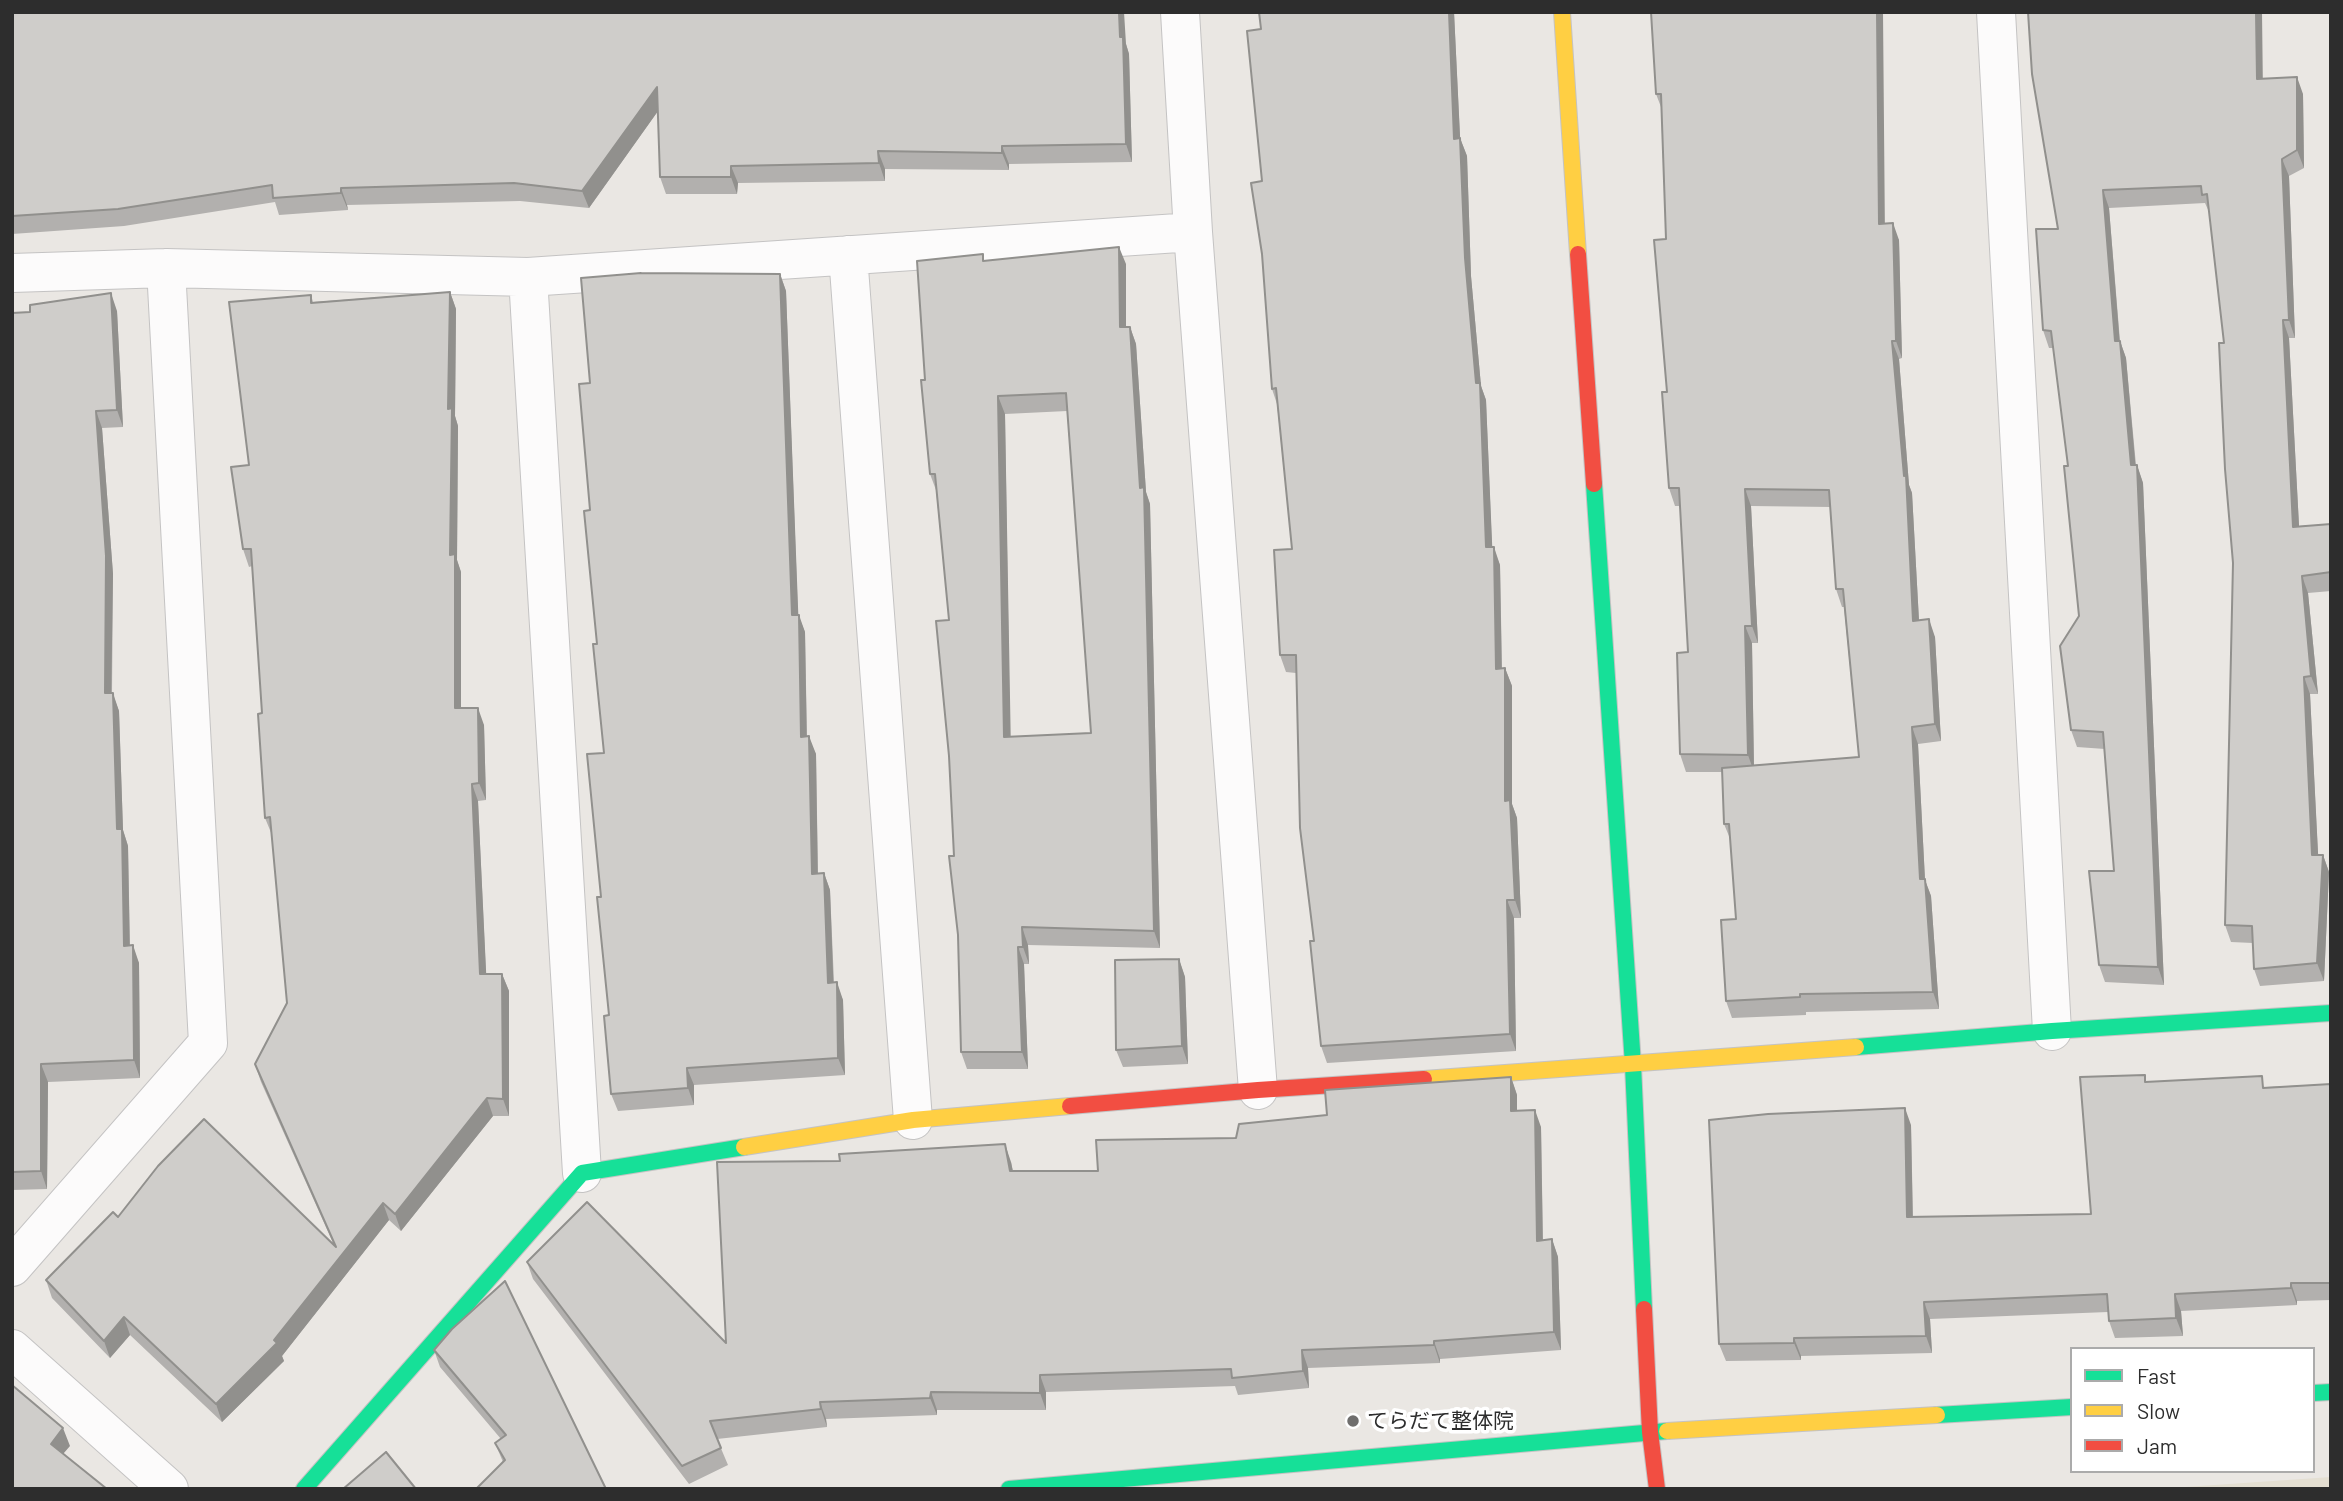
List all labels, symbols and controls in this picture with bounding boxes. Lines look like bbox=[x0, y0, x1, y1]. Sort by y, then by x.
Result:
legend bbox=[2070, 1347, 2315, 1473]
text: Fast bbox=[2137, 1363, 2177, 1388]
text: Slow bbox=[2137, 1398, 2180, 1423]
place label: てらだて整体院 bbox=[1367, 1408, 1514, 1434]
marker: てらだて整体院 bbox=[1345, 1413, 1361, 1429]
text: Jam bbox=[2137, 1433, 2177, 1458]

